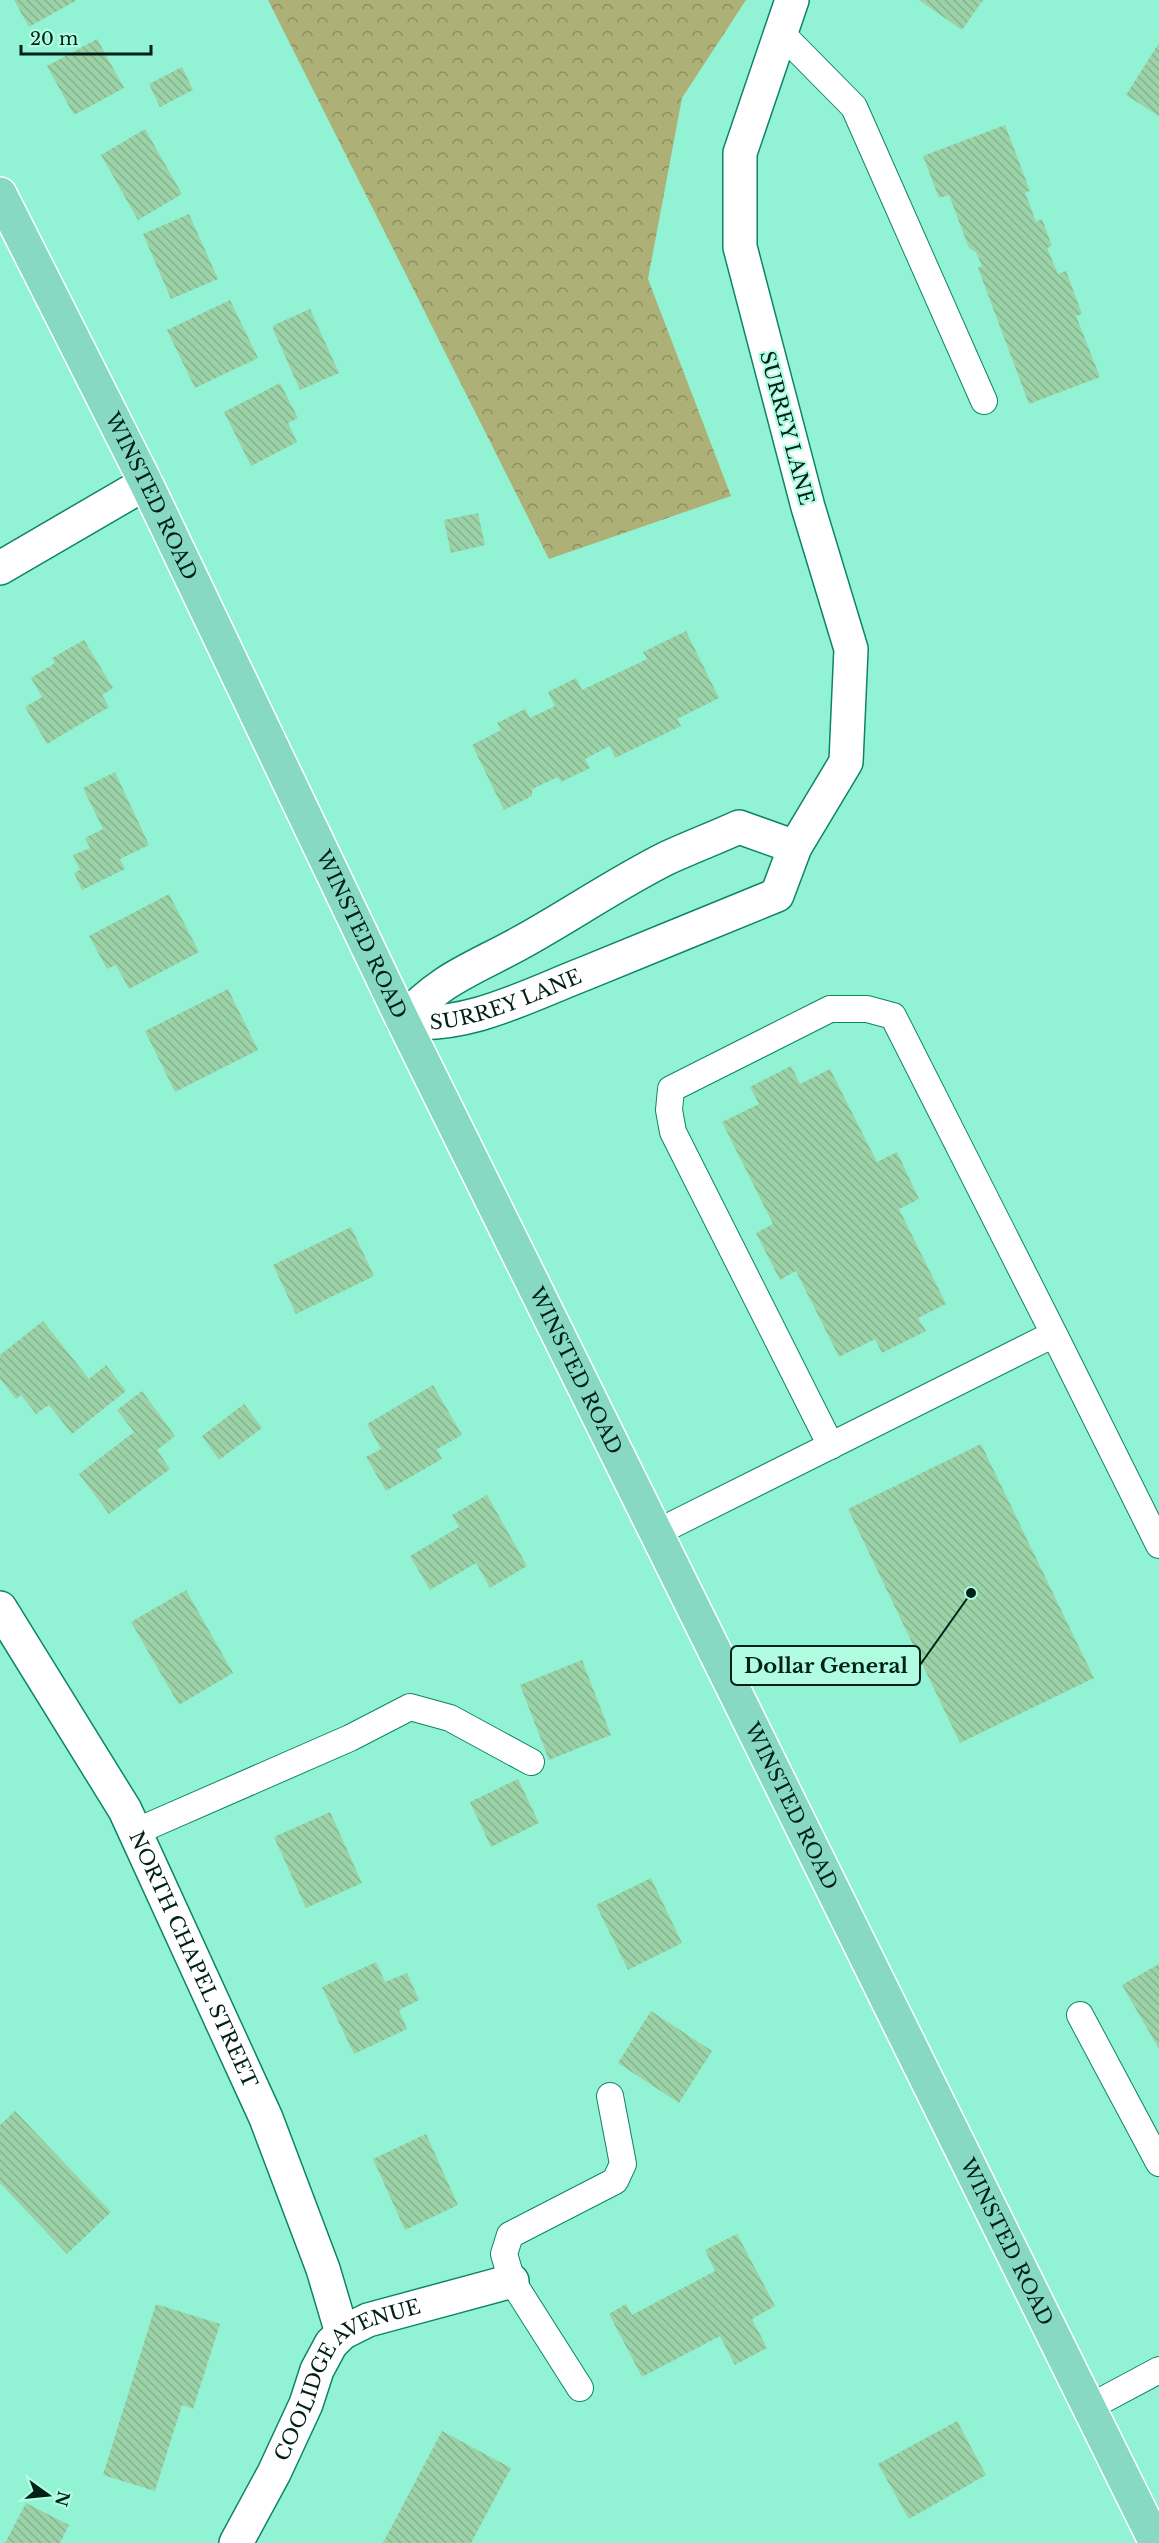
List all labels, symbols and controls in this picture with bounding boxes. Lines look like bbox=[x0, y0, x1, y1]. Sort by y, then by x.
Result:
scale bar bbox=[21, 18, 152, 56]
text: 20 m bbox=[30, 28, 78, 50]
street label: SURREY LANE bbox=[755, 348, 819, 508]
street label: WINSTED ROAD bbox=[100, 408, 202, 584]
street label: WINSTED ROAD bbox=[311, 846, 412, 1022]
street label: SURREY LANE bbox=[429, 964, 585, 1034]
street label: WINSTED ROAD bbox=[524, 1282, 627, 1458]
callout: Dollar General bbox=[731, 1646, 920, 1685]
text: Dollar General bbox=[744, 1653, 909, 1679]
street label: WINSTED ROAD bbox=[740, 1718, 843, 1894]
street label: NORTH CHAPEL STREET bbox=[124, 1827, 263, 2092]
street label: WINSTED ROAD bbox=[955, 2153, 1058, 2329]
street label: COOLIDGE AVENUE bbox=[269, 2294, 423, 2465]
north arrow bbox=[18, 2465, 78, 2525]
text: N bbox=[51, 2489, 74, 2509]

